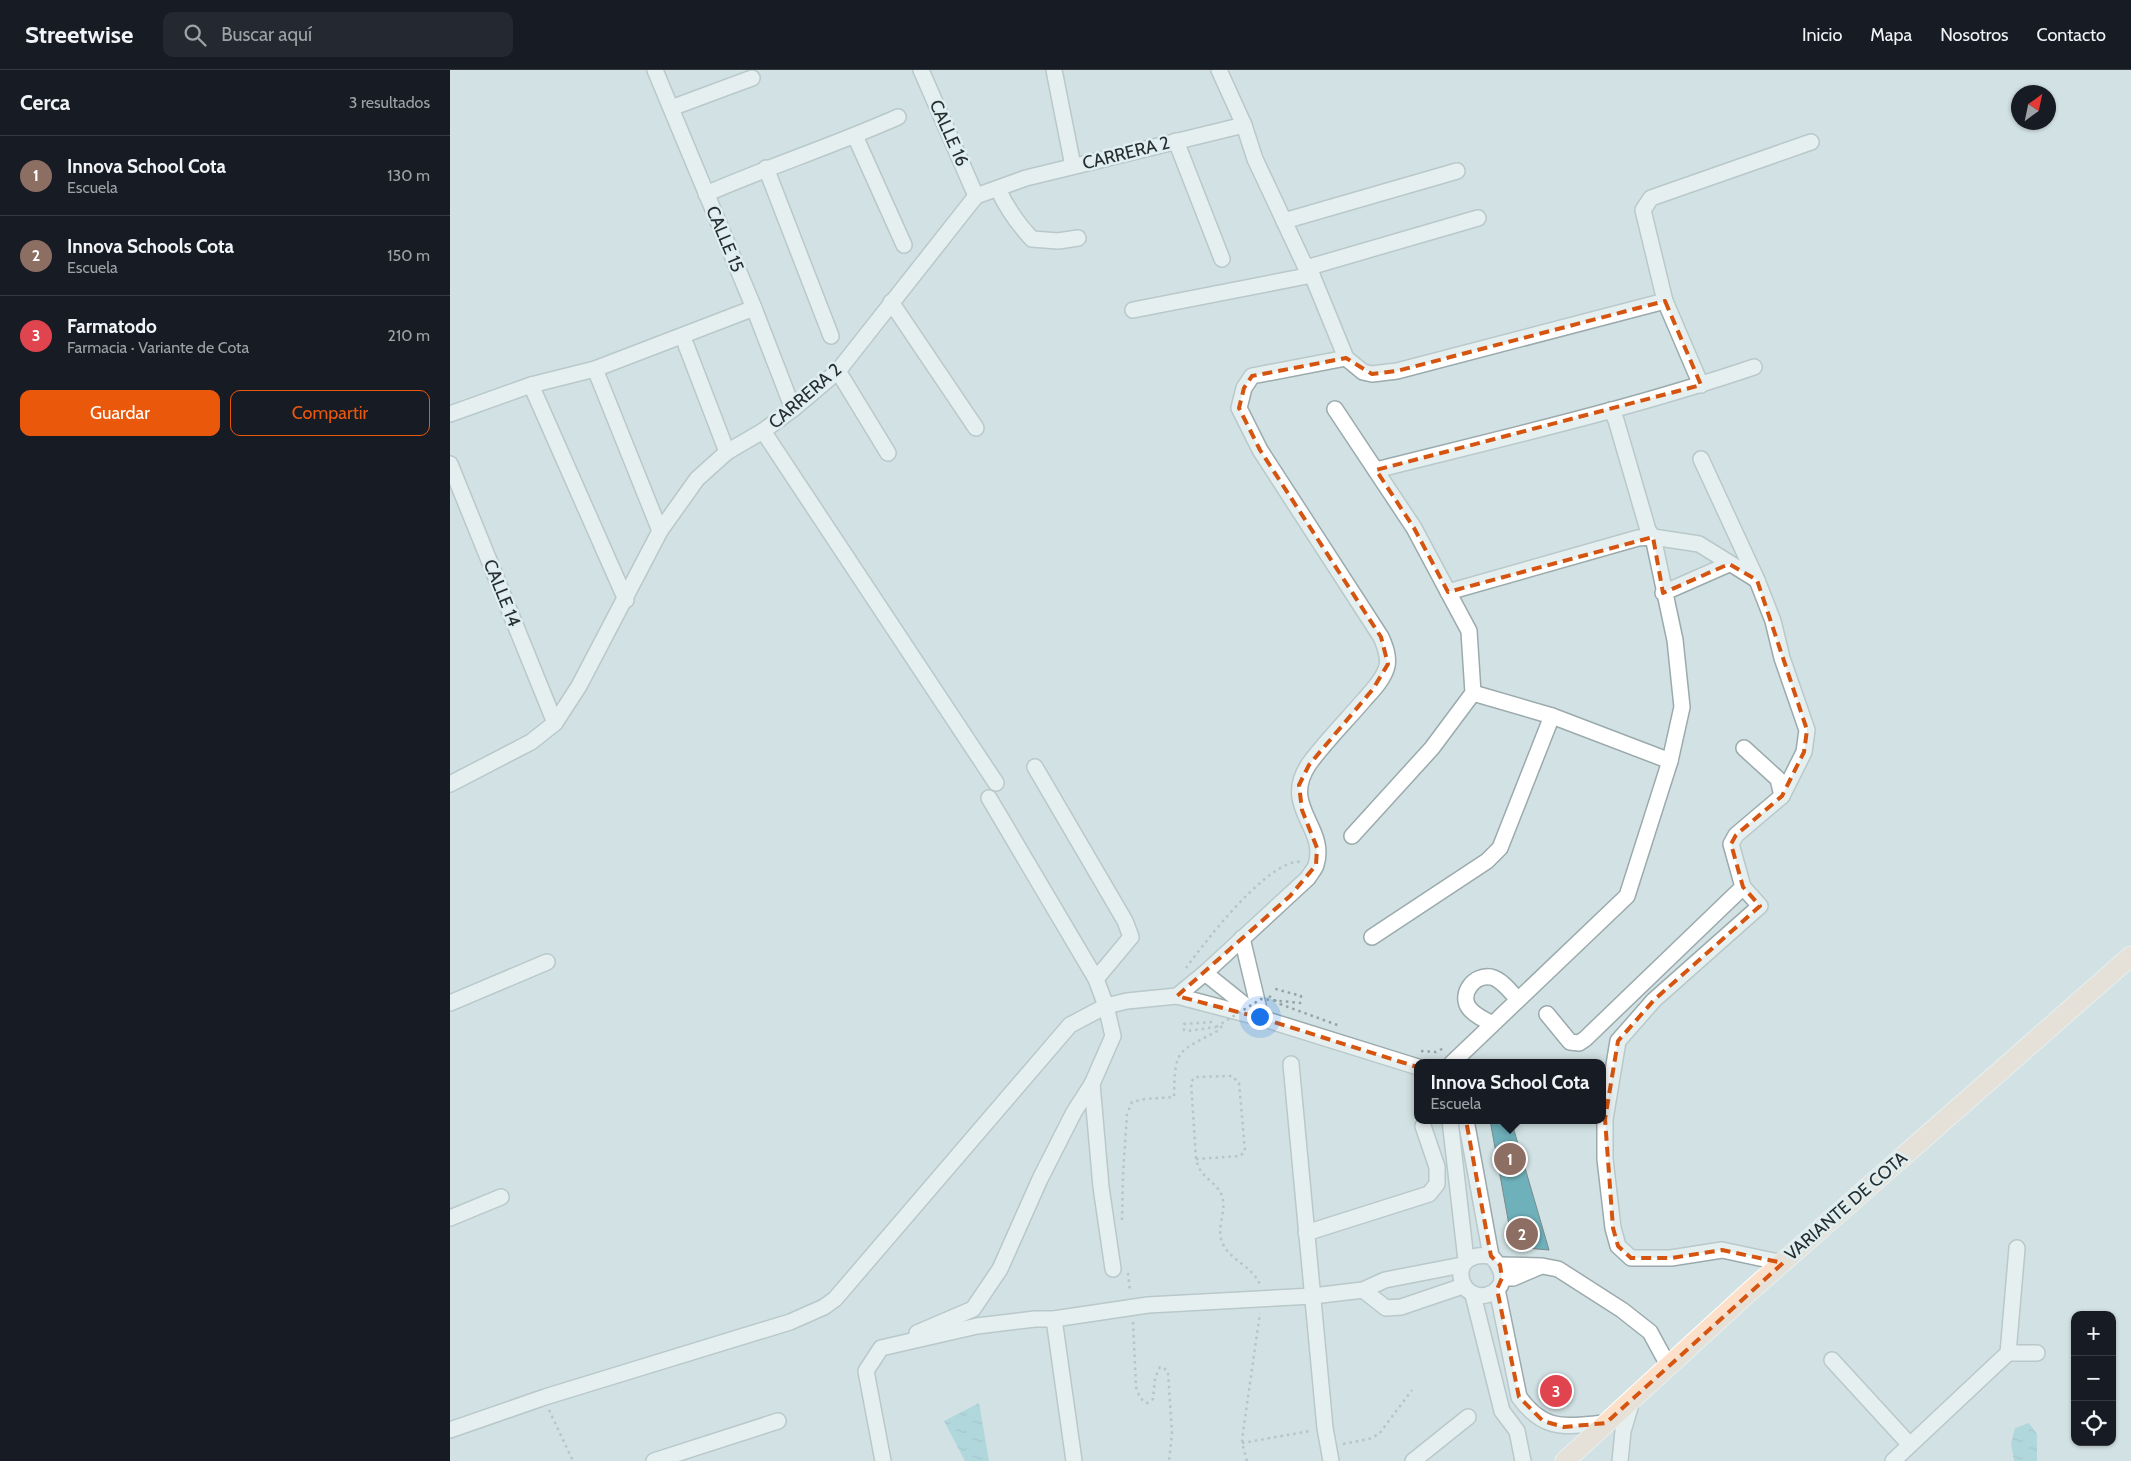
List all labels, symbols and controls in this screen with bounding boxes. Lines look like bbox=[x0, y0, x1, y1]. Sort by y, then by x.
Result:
search box bbox=[163, 12, 513, 57]
text: Streetwise bbox=[25, 20, 133, 49]
icon: search bbox=[181, 21, 209, 49]
text: Buscar aquí bbox=[221, 23, 312, 46]
text: Inicio bbox=[1802, 24, 1842, 46]
text: Mapa bbox=[1870, 24, 1912, 46]
text: Nosotros bbox=[1940, 24, 2009, 46]
text: Contacto bbox=[2037, 24, 2106, 46]
north arrow bbox=[2011, 85, 2056, 130]
text: Cerca bbox=[20, 90, 70, 115]
text: 3 resultados bbox=[349, 93, 430, 112]
street label: CALLE 16 bbox=[925, 96, 973, 170]
street label: CARRERA 2 bbox=[1080, 132, 1172, 174]
text: Innova School Cota bbox=[67, 155, 226, 178]
text: 1 bbox=[33, 166, 39, 185]
text: 130 m bbox=[387, 166, 430, 185]
text: Escuela bbox=[67, 178, 118, 197]
street label: CALLE 15 bbox=[701, 203, 749, 275]
text: Innova Schools Cota bbox=[67, 235, 234, 258]
text: 2 bbox=[32, 246, 40, 265]
text: 150 m bbox=[387, 246, 430, 265]
text: Escuela bbox=[67, 258, 118, 277]
text: Farmatodo bbox=[67, 315, 157, 338]
text: 3 bbox=[32, 326, 40, 345]
text: 210 m bbox=[388, 326, 430, 345]
text: Farmacia · Variante de Cota bbox=[67, 338, 249, 357]
street label: CARRERA 2 bbox=[764, 358, 846, 434]
button: Guardar bbox=[20, 390, 220, 436]
button: Compartir bbox=[230, 390, 430, 436]
street label: CALLE 14 bbox=[479, 556, 525, 630]
your location bbox=[1247, 1004, 1273, 1030]
popup bbox=[1414, 1059, 1606, 1124]
text: Innova School Cota bbox=[1430, 1071, 1590, 1094]
text: Escuela bbox=[1430, 1094, 1481, 1113]
pin: 1 bbox=[1494, 1140, 1526, 1178]
street label: VARIANTE DE COTA bbox=[1780, 1147, 1912, 1265]
pin: 2 bbox=[1506, 1215, 1538, 1253]
map controls bbox=[2071, 1311, 2116, 1446]
button: + bbox=[2071, 1311, 2116, 1356]
button: − bbox=[2071, 1356, 2116, 1401]
pin: 3 bbox=[1540, 1372, 1572, 1410]
button: locate bbox=[2071, 1401, 2116, 1446]

